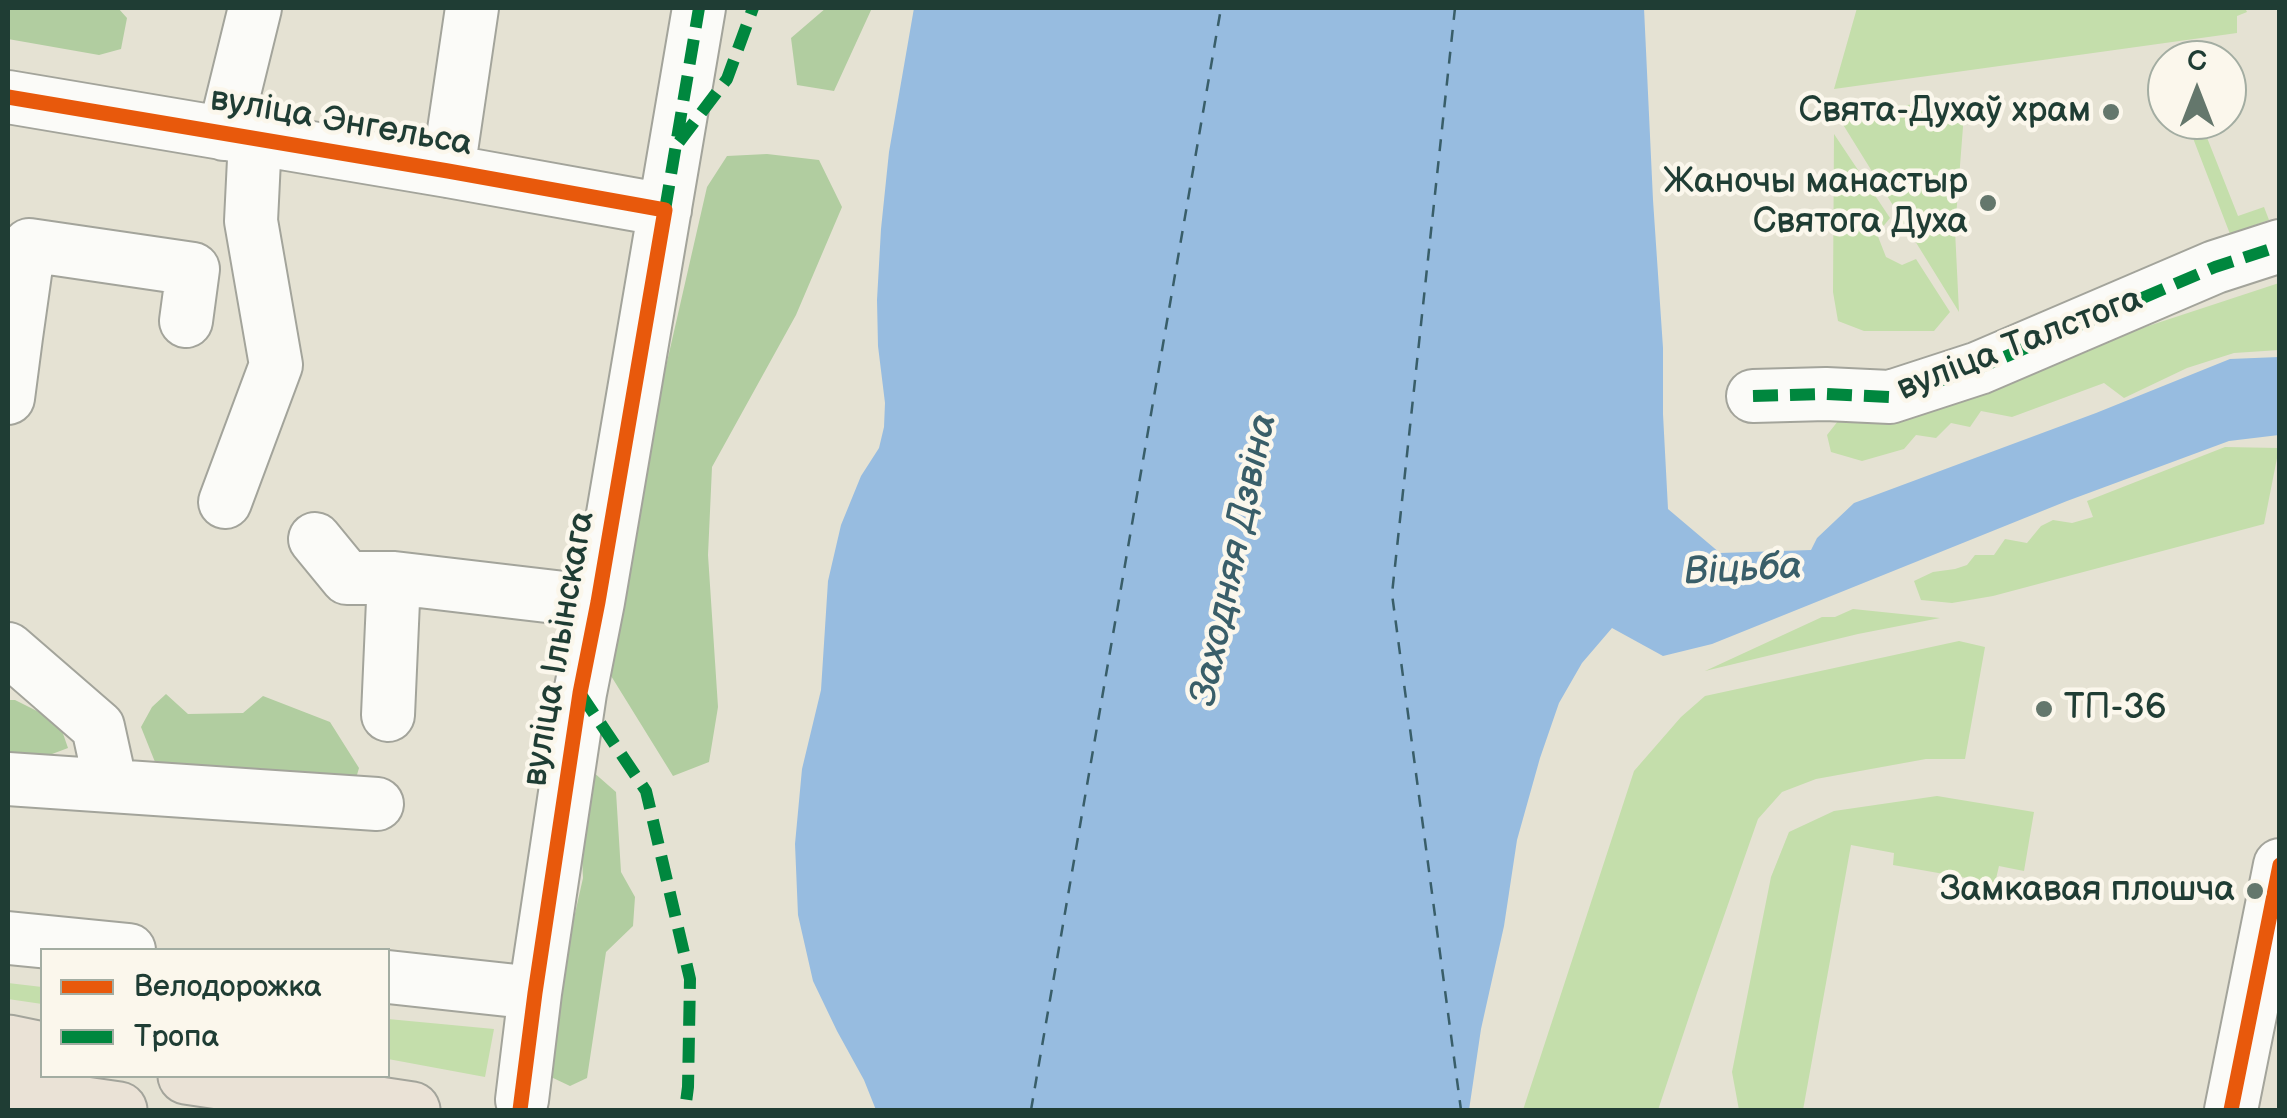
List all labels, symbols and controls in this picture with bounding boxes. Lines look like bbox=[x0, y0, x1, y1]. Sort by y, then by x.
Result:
north arrow bbox=[2147, 40, 2247, 140]
text: С bbox=[2187, 45, 2207, 78]
street label: вуліца Энгельса bbox=[207, 79, 475, 167]
place label: Свята-Духаў храм bbox=[1799, 91, 2091, 133]
marker: Свята-Духаў храм bbox=[2100, 101, 2122, 123]
place label: Жаночы манастыр Святога Духа bbox=[1663, 162, 1968, 244]
marker: Жаночы манастыр Святога Духа bbox=[1977, 192, 1999, 214]
street label: вуліца Талстога bbox=[1892, 279, 2148, 411]
water label: Заходняя Дзвіна bbox=[1182, 410, 1288, 710]
street label: вуліца Ільінскага bbox=[515, 508, 605, 790]
water label: Віцьба bbox=[1683, 545, 1803, 597]
place label: ТП-36 bbox=[2064, 688, 2166, 730]
marker: ТП-36 bbox=[2033, 698, 2055, 720]
place label: Замкавая плошча bbox=[1940, 870, 2235, 912]
marker: Замкавая плошча bbox=[2244, 880, 2266, 902]
legend bbox=[40, 948, 390, 1078]
text: Велодорожка bbox=[134, 969, 322, 1005]
text: Тропа bbox=[134, 1019, 219, 1055]

